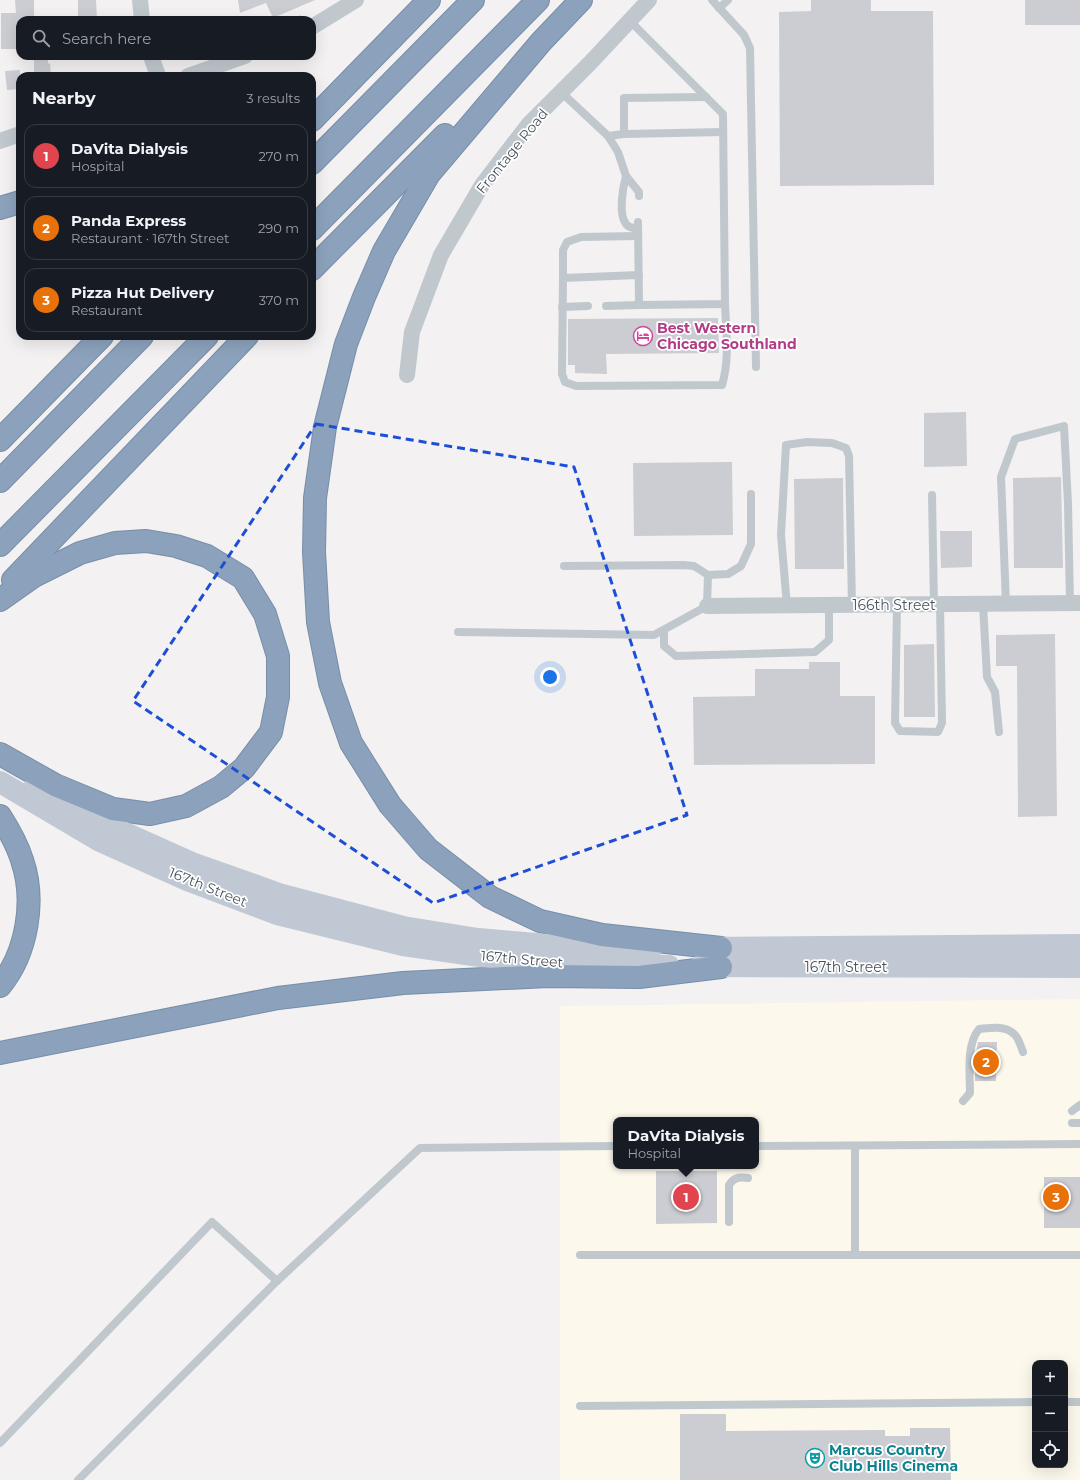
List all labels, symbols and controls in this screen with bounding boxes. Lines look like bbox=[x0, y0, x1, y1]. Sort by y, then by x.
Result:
search box bbox=[16, 16, 316, 60]
icon: search bbox=[30, 27, 52, 49]
text: Search here bbox=[62, 29, 151, 48]
text: Nearby bbox=[32, 88, 96, 108]
text: 3 results bbox=[246, 90, 300, 106]
street label: Frontage Road bbox=[472, 105, 552, 197]
text: DaVita Dialysis bbox=[71, 139, 188, 158]
text: 1 bbox=[43, 148, 49, 164]
text: 270 m bbox=[258, 148, 299, 164]
text: Hospital bbox=[71, 158, 124, 174]
text: Panda Express bbox=[71, 211, 186, 230]
text: 2 bbox=[42, 220, 50, 236]
text: 290 m bbox=[258, 220, 299, 236]
text: Restaurant · 167th Street bbox=[71, 230, 229, 246]
text: Pizza Hut Delivery bbox=[71, 283, 214, 302]
text: 3 bbox=[42, 292, 50, 308]
text: 370 m bbox=[259, 292, 299, 308]
text: Restaurant bbox=[71, 302, 142, 318]
place label: Best Western Chicago Southland bbox=[657, 319, 797, 353]
hotel icon: Best Western Chicago Southland bbox=[632, 325, 654, 347]
street label: 166th Street bbox=[852, 596, 936, 614]
your location bbox=[540, 667, 560, 687]
street label: 167th Street bbox=[166, 863, 250, 911]
street label: 167th Street bbox=[480, 946, 564, 972]
street label: 167th Street bbox=[805, 958, 888, 976]
pin: 2 bbox=[973, 1047, 999, 1077]
popup bbox=[613, 1117, 759, 1169]
text: DaVita Dialysis bbox=[628, 1126, 745, 1145]
text: Hospital bbox=[628, 1145, 681, 1161]
pin: 1 bbox=[673, 1182, 699, 1212]
pin: 3 bbox=[1043, 1182, 1069, 1212]
map controls bbox=[1032, 1360, 1068, 1468]
button: + bbox=[1032, 1360, 1068, 1396]
button: − bbox=[1032, 1396, 1068, 1432]
button: locate bbox=[1032, 1432, 1068, 1468]
place label: Marcus Country Club Hills Cinema bbox=[829, 1441, 958, 1475]
theatre icon: Marcus Country Club Hills Cinema bbox=[804, 1447, 826, 1469]

